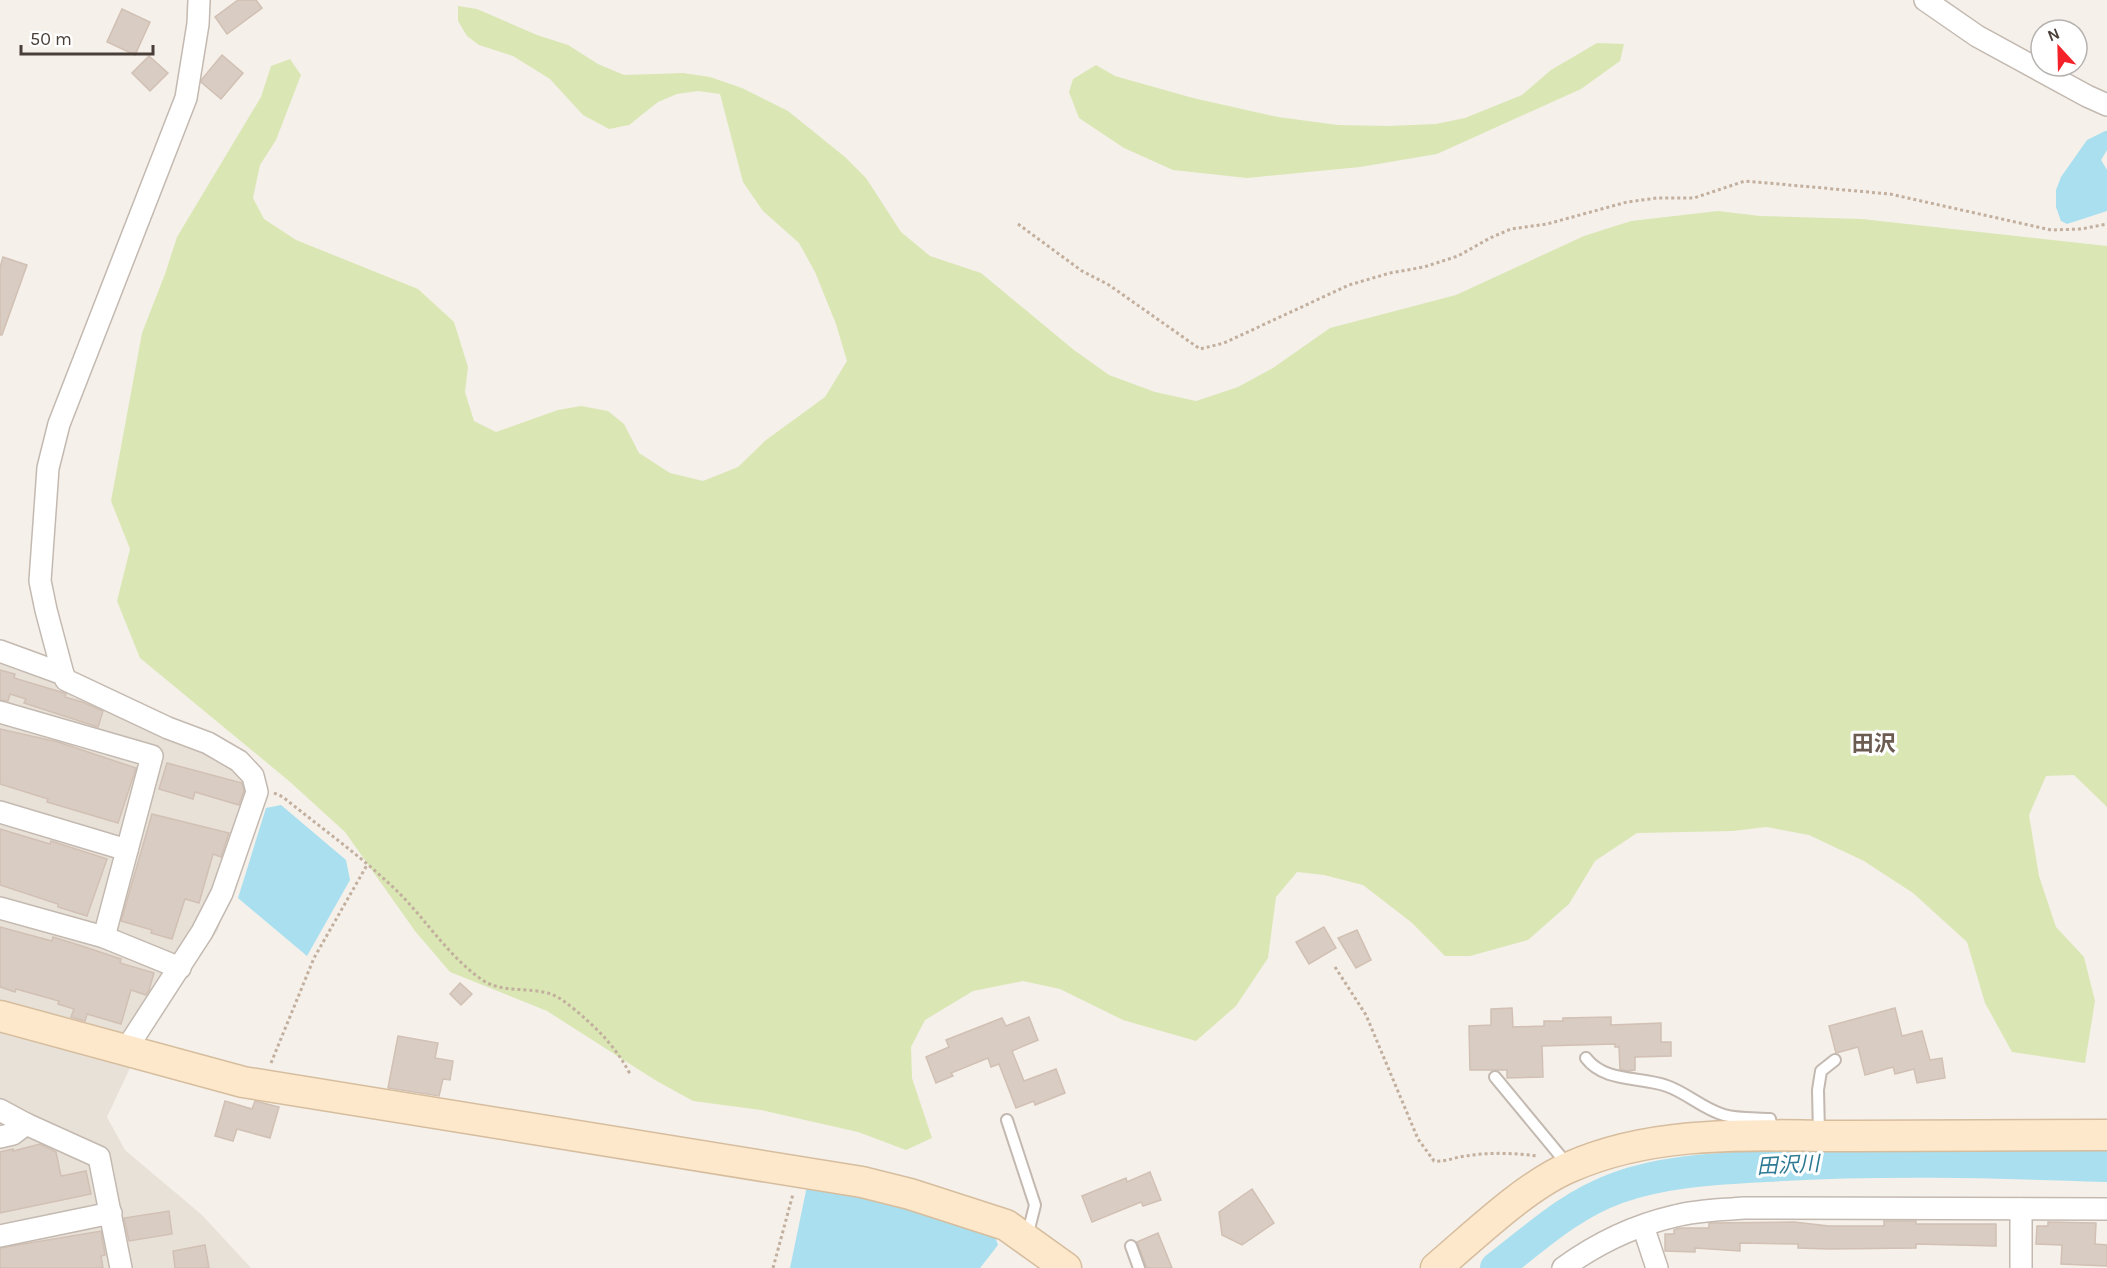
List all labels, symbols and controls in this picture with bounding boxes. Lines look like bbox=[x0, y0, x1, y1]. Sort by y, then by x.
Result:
scale bar bbox=[21, 18, 153, 56]
north arrow bbox=[2029, 18, 2089, 78]
text: N bbox=[2045, 24, 2062, 46]
text: 50 m bbox=[30, 28, 72, 50]
district label: 田沢 bbox=[1852, 731, 1896, 757]
water label: 田沢川 bbox=[1756, 1151, 1822, 1179]

